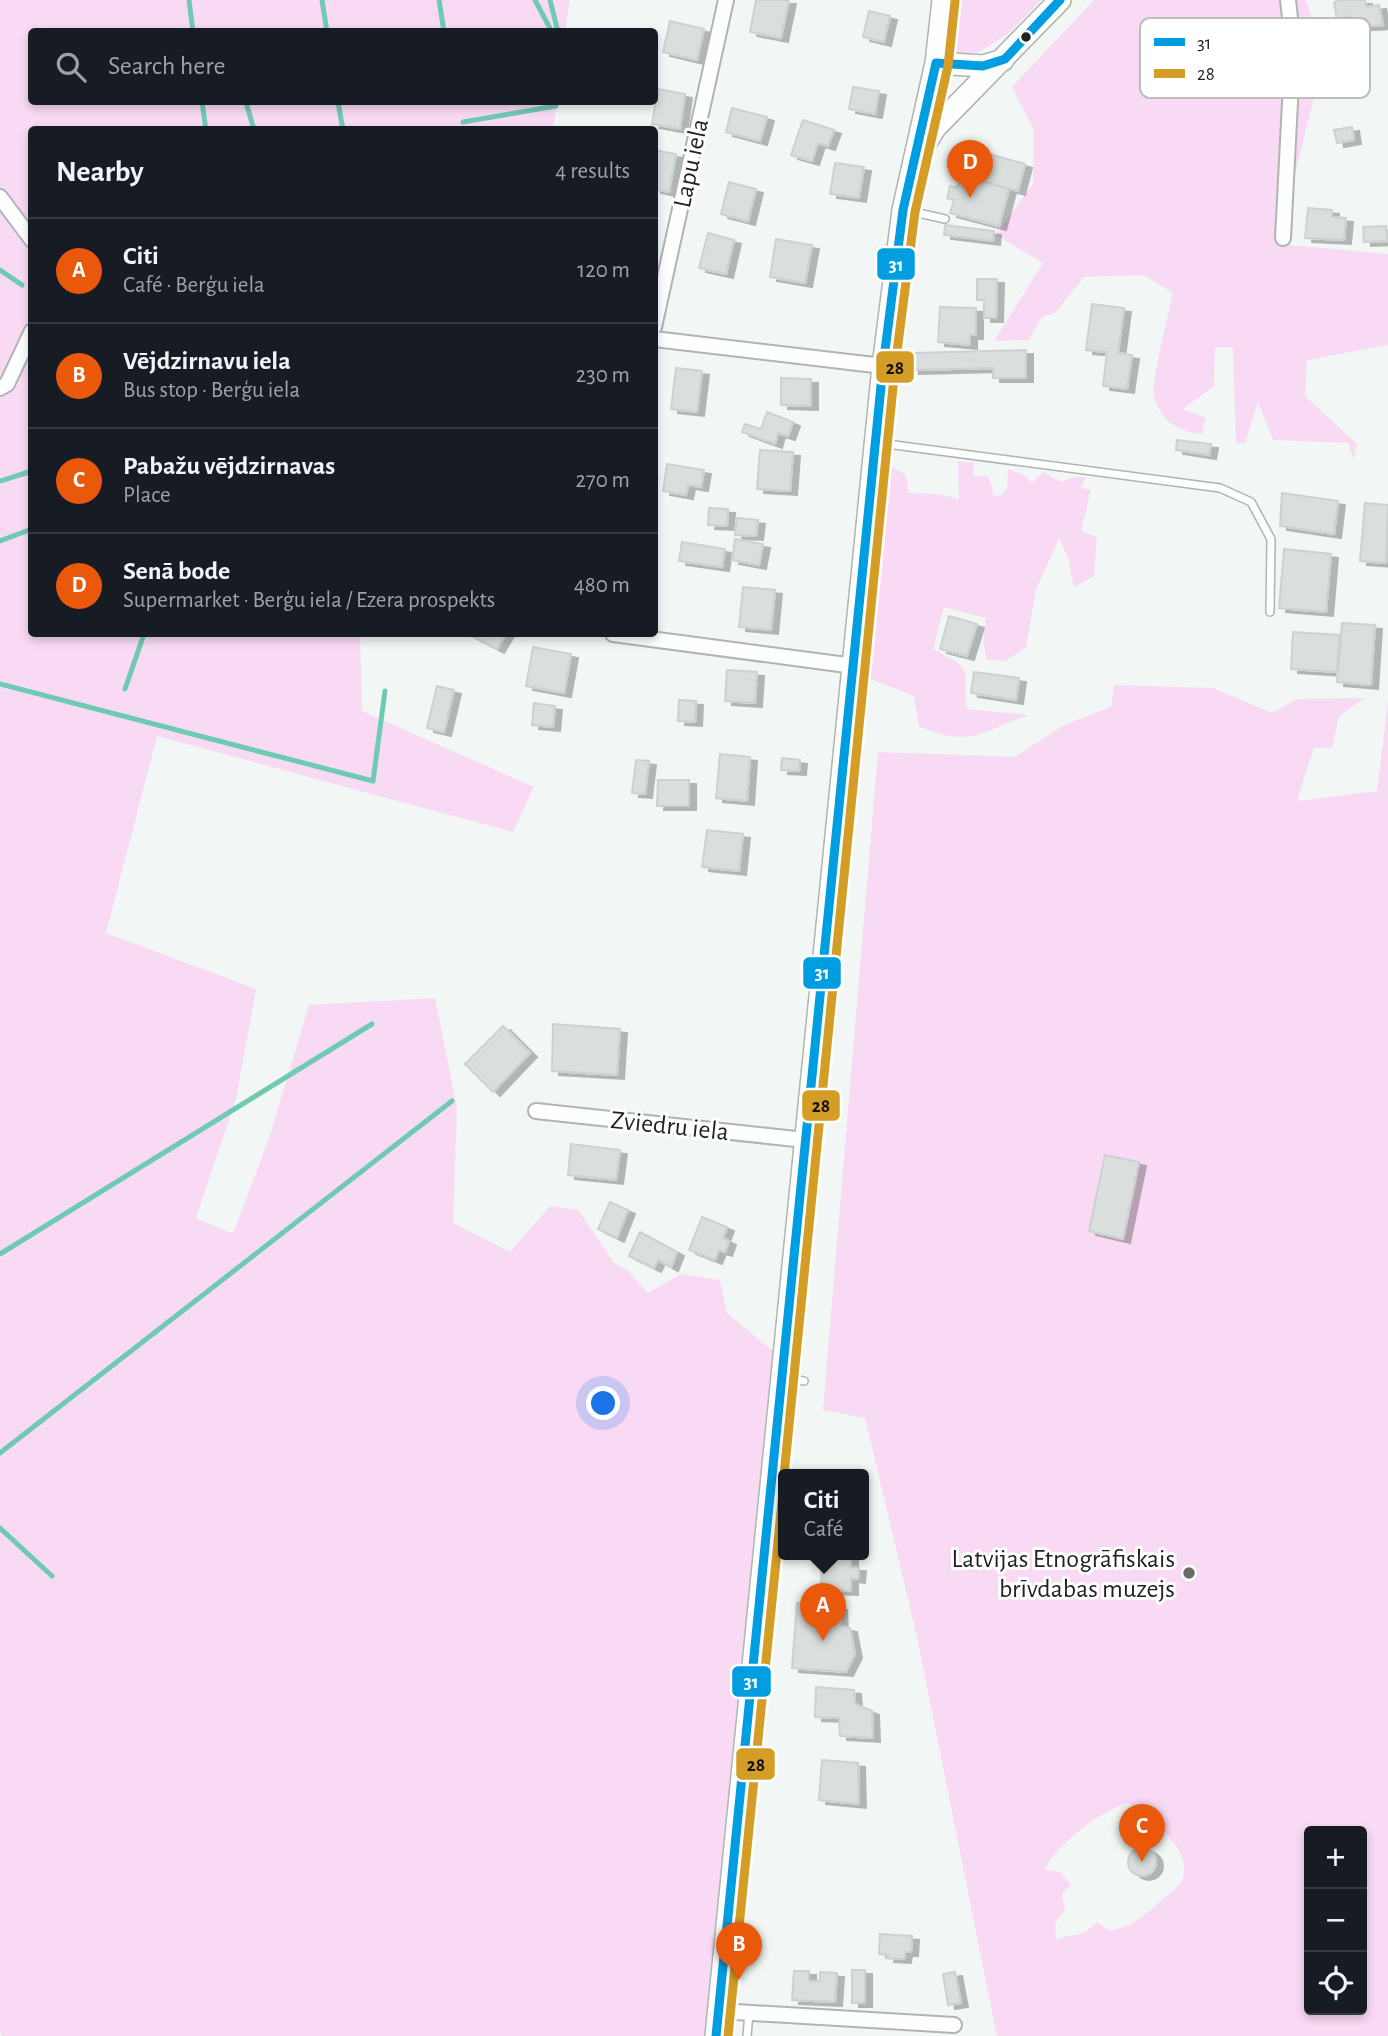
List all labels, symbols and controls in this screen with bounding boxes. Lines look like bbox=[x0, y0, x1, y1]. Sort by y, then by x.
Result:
legend bbox=[1140, 18, 1370, 98]
search box bbox=[28, 28, 658, 105]
unlabelled marker bbox=[1019, 30, 1033, 44]
text: 31 bbox=[1197, 34, 1211, 53]
icon: search bbox=[52, 48, 90, 86]
text: Search here bbox=[108, 53, 226, 79]
text: 28 bbox=[1197, 65, 1215, 84]
street label: Lapu iela bbox=[669, 116, 713, 210]
pin: D bbox=[947, 140, 993, 198]
text: Nearby bbox=[56, 157, 144, 187]
text: 4 results bbox=[555, 160, 630, 183]
text: Citi bbox=[123, 243, 159, 269]
line badge: 31 bbox=[876, 247, 916, 281]
text: 31 bbox=[888, 256, 904, 275]
text: A bbox=[72, 259, 86, 282]
text: 120 m bbox=[577, 259, 630, 282]
text: Café · Berģu iela bbox=[123, 274, 265, 297]
text: Vējdzirnavu iela bbox=[123, 348, 291, 374]
line badge: 28 bbox=[875, 350, 915, 384]
text: 28 bbox=[886, 359, 904, 378]
text: B bbox=[72, 364, 86, 387]
text: 230 m bbox=[576, 364, 630, 387]
text: Bus stop · Berģu iela bbox=[123, 379, 300, 402]
text: Pabažu vējdzirnavas bbox=[123, 453, 335, 479]
text: C bbox=[73, 469, 85, 492]
text: 270 m bbox=[576, 469, 630, 492]
text: Place bbox=[123, 484, 171, 507]
text: Senā bode bbox=[123, 558, 230, 584]
text: D bbox=[71, 574, 87, 597]
text: 480 m bbox=[574, 574, 630, 597]
text: Supermarket · Berģu iela / Ezera prospekts bbox=[123, 589, 495, 612]
line badge: 31 bbox=[802, 956, 842, 990]
text: 31 bbox=[814, 964, 830, 983]
line badge: 28 bbox=[801, 1089, 841, 1122]
text: 28 bbox=[812, 1097, 830, 1116]
street label: Zviedru iela bbox=[610, 1107, 730, 1145]
your location bbox=[586, 1386, 620, 1420]
popup bbox=[778, 1469, 869, 1560]
text: Citi bbox=[804, 1487, 840, 1513]
text: Café bbox=[804, 1518, 843, 1541]
place label: Latvijas Etnogrāfiskais brīvdabas muzejs bbox=[951, 1546, 1175, 1602]
marker: Latvijas Etnogrāfiskais brīvdabas muzejs bbox=[1181, 1565, 1197, 1581]
pin: A bbox=[800, 1583, 846, 1641]
line badge: 31 bbox=[731, 1665, 772, 1698]
text: 31 bbox=[743, 1673, 759, 1692]
line badge: 28 bbox=[735, 1747, 776, 1781]
text: 28 bbox=[747, 1756, 765, 1775]
pin: C bbox=[1119, 1804, 1165, 1862]
map controls bbox=[1304, 1826, 1367, 2015]
button: + bbox=[1304, 1826, 1367, 1889]
button: − bbox=[1304, 1889, 1367, 1952]
pin: B bbox=[716, 1922, 762, 1980]
button: locate bbox=[1304, 1952, 1367, 2015]

